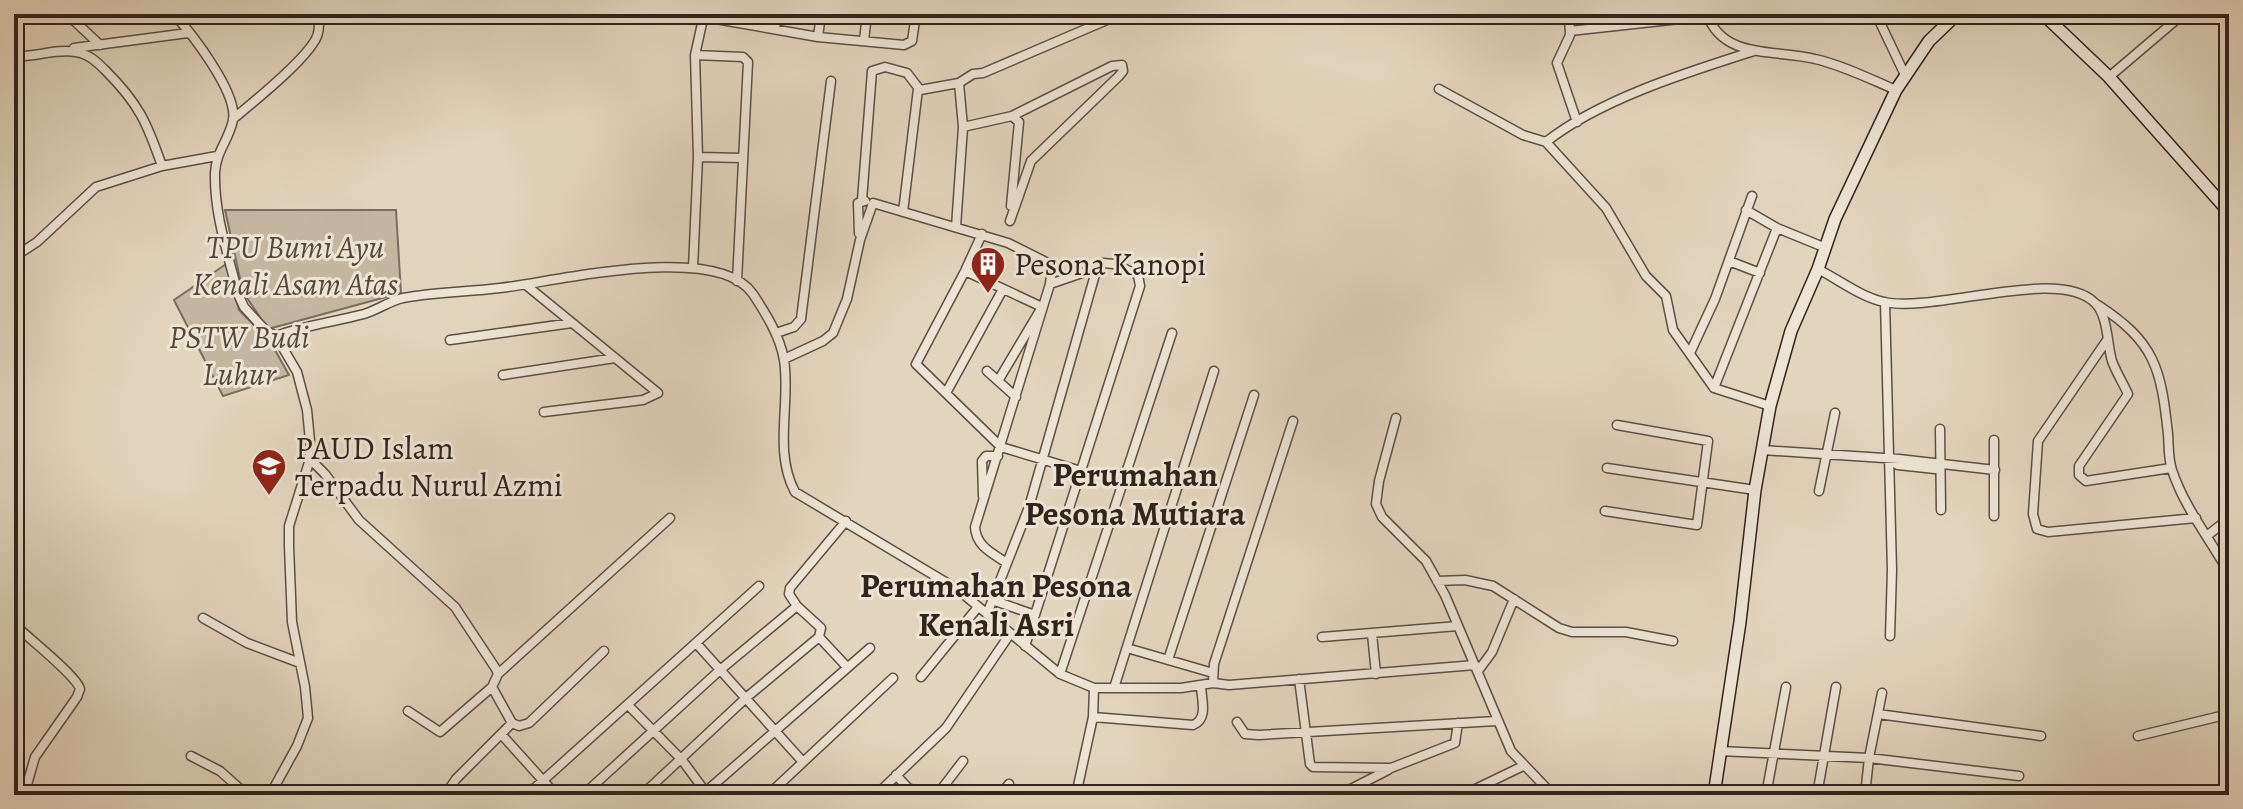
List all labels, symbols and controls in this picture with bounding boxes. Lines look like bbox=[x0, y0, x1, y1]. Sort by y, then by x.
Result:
park label: TPU Bumi Ayu Kenali Asam Atas bbox=[192, 225, 398, 306]
place label: Pesona Kanopi bbox=[1014, 242, 1206, 286]
building icon: Pesona Kanopi bbox=[969, 245, 1007, 295]
park label: PSTW Budi Luhur bbox=[169, 315, 310, 396]
place label: PAUD Islam Terpadu Nurul Azmi bbox=[295, 426, 563, 507]
school or university icon: PAUD Islam Terpadu Nurul Azmi bbox=[250, 447, 288, 497]
district label: Perumahan Pesona Mutiara bbox=[1024, 451, 1246, 537]
district label: Perumahan Pesona Kenali Asri bbox=[860, 562, 1133, 648]

